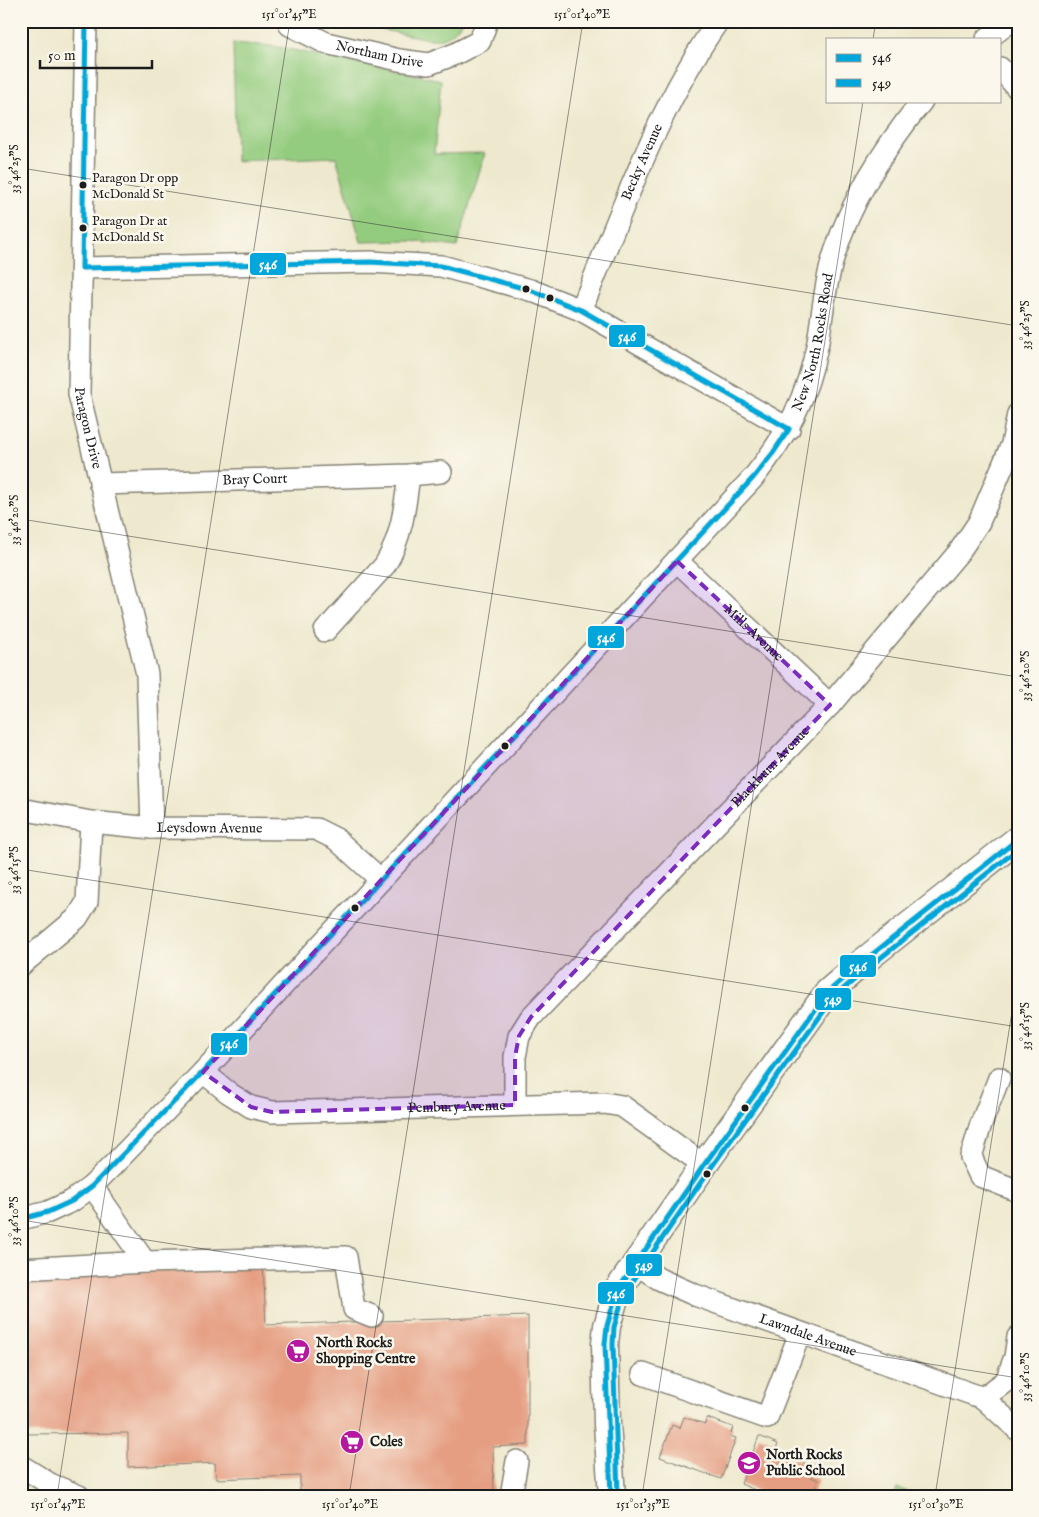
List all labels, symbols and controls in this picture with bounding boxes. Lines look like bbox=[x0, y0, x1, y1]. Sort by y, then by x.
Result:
text: 151°01'45"E bbox=[261, 7, 317, 22]
text: 151°01'40"E bbox=[554, 7, 610, 22]
street label: Northam Drive bbox=[334, 37, 425, 72]
scale bar bbox=[40, 38, 152, 70]
legend bbox=[826, 38, 1002, 102]
text: 50 m bbox=[48, 46, 76, 65]
text: 546 bbox=[872, 48, 892, 67]
text: 549 bbox=[872, 74, 891, 93]
street label: Becky Avenue bbox=[618, 120, 667, 203]
text: 33°46'25"S bbox=[7, 144, 22, 194]
place label: Paragon Dr opp McDonald St bbox=[92, 170, 178, 203]
marker: Paragon Dr opp McDonald St bbox=[78, 180, 88, 190]
place label: Paragon Dr at McDonald St bbox=[92, 213, 168, 246]
marker: Paragon Dr at McDonald St bbox=[78, 223, 88, 233]
line badge: 546 bbox=[249, 252, 287, 276]
text: 546 bbox=[259, 256, 278, 274]
street label: New North Rocks Road bbox=[788, 271, 838, 414]
unlabelled marker bbox=[521, 284, 531, 294]
unlabelled marker bbox=[545, 293, 555, 303]
text: 33°46'25"S bbox=[1018, 300, 1033, 350]
line badge: 546 bbox=[608, 324, 646, 348]
text: 546 bbox=[618, 328, 637, 346]
street label: Paragon Drive bbox=[70, 387, 106, 471]
street label: Bray Court bbox=[222, 470, 288, 489]
text: 33°46'20"S bbox=[7, 495, 22, 545]
street label: Mills Avenue bbox=[720, 601, 788, 666]
line badge: 546 bbox=[587, 625, 625, 649]
text: 546 bbox=[597, 629, 616, 647]
text: 33°46'20"S bbox=[1018, 651, 1033, 701]
street label: Blackburn Avenue bbox=[727, 722, 814, 812]
unlabelled marker bbox=[500, 741, 510, 751]
street label: Leysdown Avenue bbox=[157, 819, 263, 838]
text: 33°46'15"S bbox=[7, 846, 22, 894]
unlabelled marker bbox=[350, 903, 360, 913]
line badge: 546 bbox=[839, 954, 877, 978]
text: 546 bbox=[849, 958, 868, 976]
line badge: 549 bbox=[814, 987, 852, 1011]
text: 549 bbox=[824, 991, 842, 1009]
text: 33°46'15"S bbox=[1018, 1002, 1033, 1050]
line badge: 546 bbox=[210, 1032, 248, 1056]
text: 546 bbox=[220, 1035, 239, 1053]
street label: Pembury Avenue bbox=[408, 1097, 507, 1117]
unlabelled marker bbox=[740, 1103, 750, 1113]
unlabelled marker bbox=[702, 1169, 712, 1179]
text: 33°46'10"S bbox=[7, 1196, 22, 1246]
line badge: 549 bbox=[625, 1253, 663, 1277]
text: 549 bbox=[635, 1257, 653, 1275]
line badge: 546 bbox=[597, 1281, 635, 1305]
text: 546 bbox=[607, 1285, 626, 1303]
street label: Lawndale Avenue bbox=[757, 1310, 859, 1361]
place label: North Rocks Shopping Centre bbox=[315, 1334, 416, 1368]
supermarket icon: North Rocks Shopping Centre bbox=[285, 1338, 311, 1364]
text: 33°46'10"S bbox=[1018, 1352, 1033, 1402]
supermarket icon: Coles bbox=[339, 1429, 365, 1455]
place label: Coles bbox=[370, 1433, 403, 1451]
place label: North Rocks Public School bbox=[765, 1446, 846, 1480]
school or university icon: North Rocks Public School bbox=[736, 1450, 762, 1476]
text: 151°01'45"E bbox=[30, 1497, 86, 1512]
text: 151°01'40"E bbox=[322, 1497, 378, 1512]
text: 151°01'35"E bbox=[616, 1497, 670, 1512]
text: 151°01'30"E bbox=[908, 1497, 964, 1512]

